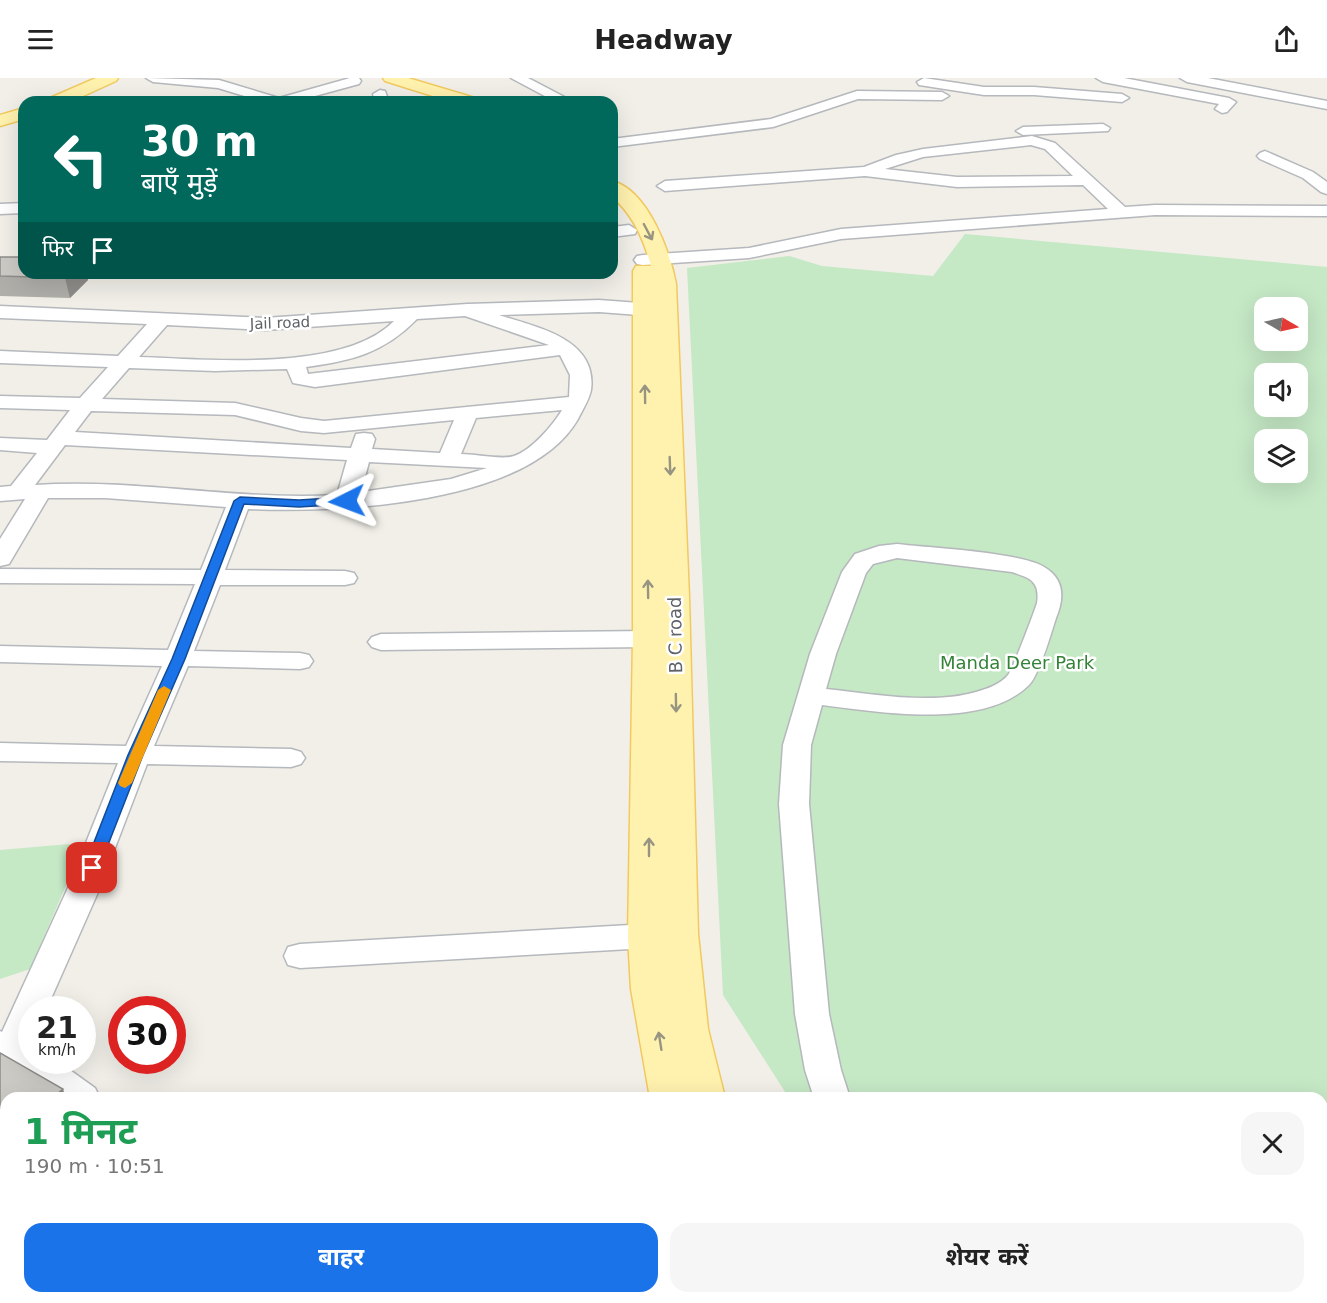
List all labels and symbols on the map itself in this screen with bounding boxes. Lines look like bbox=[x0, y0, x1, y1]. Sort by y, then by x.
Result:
one-way arrow bbox=[643, 222, 655, 240]
north arrow bbox=[1254, 297, 1308, 351]
street label: Jail road bbox=[248, 313, 311, 333]
one-way arrow bbox=[639, 384, 651, 404]
one-way arrow bbox=[665, 455, 676, 475]
position arrow bbox=[315, 469, 379, 533]
one-way arrow bbox=[642, 579, 654, 599]
street label: B C road bbox=[664, 596, 686, 674]
park label: Manda Deer Park bbox=[940, 652, 1095, 673]
one-way arrow bbox=[670, 692, 681, 712]
one-way arrow bbox=[643, 837, 655, 857]
pin bbox=[66, 842, 117, 893]
speed limit sign: 30 bbox=[108, 996, 186, 1074]
one-way arrow bbox=[654, 1031, 665, 1051]

